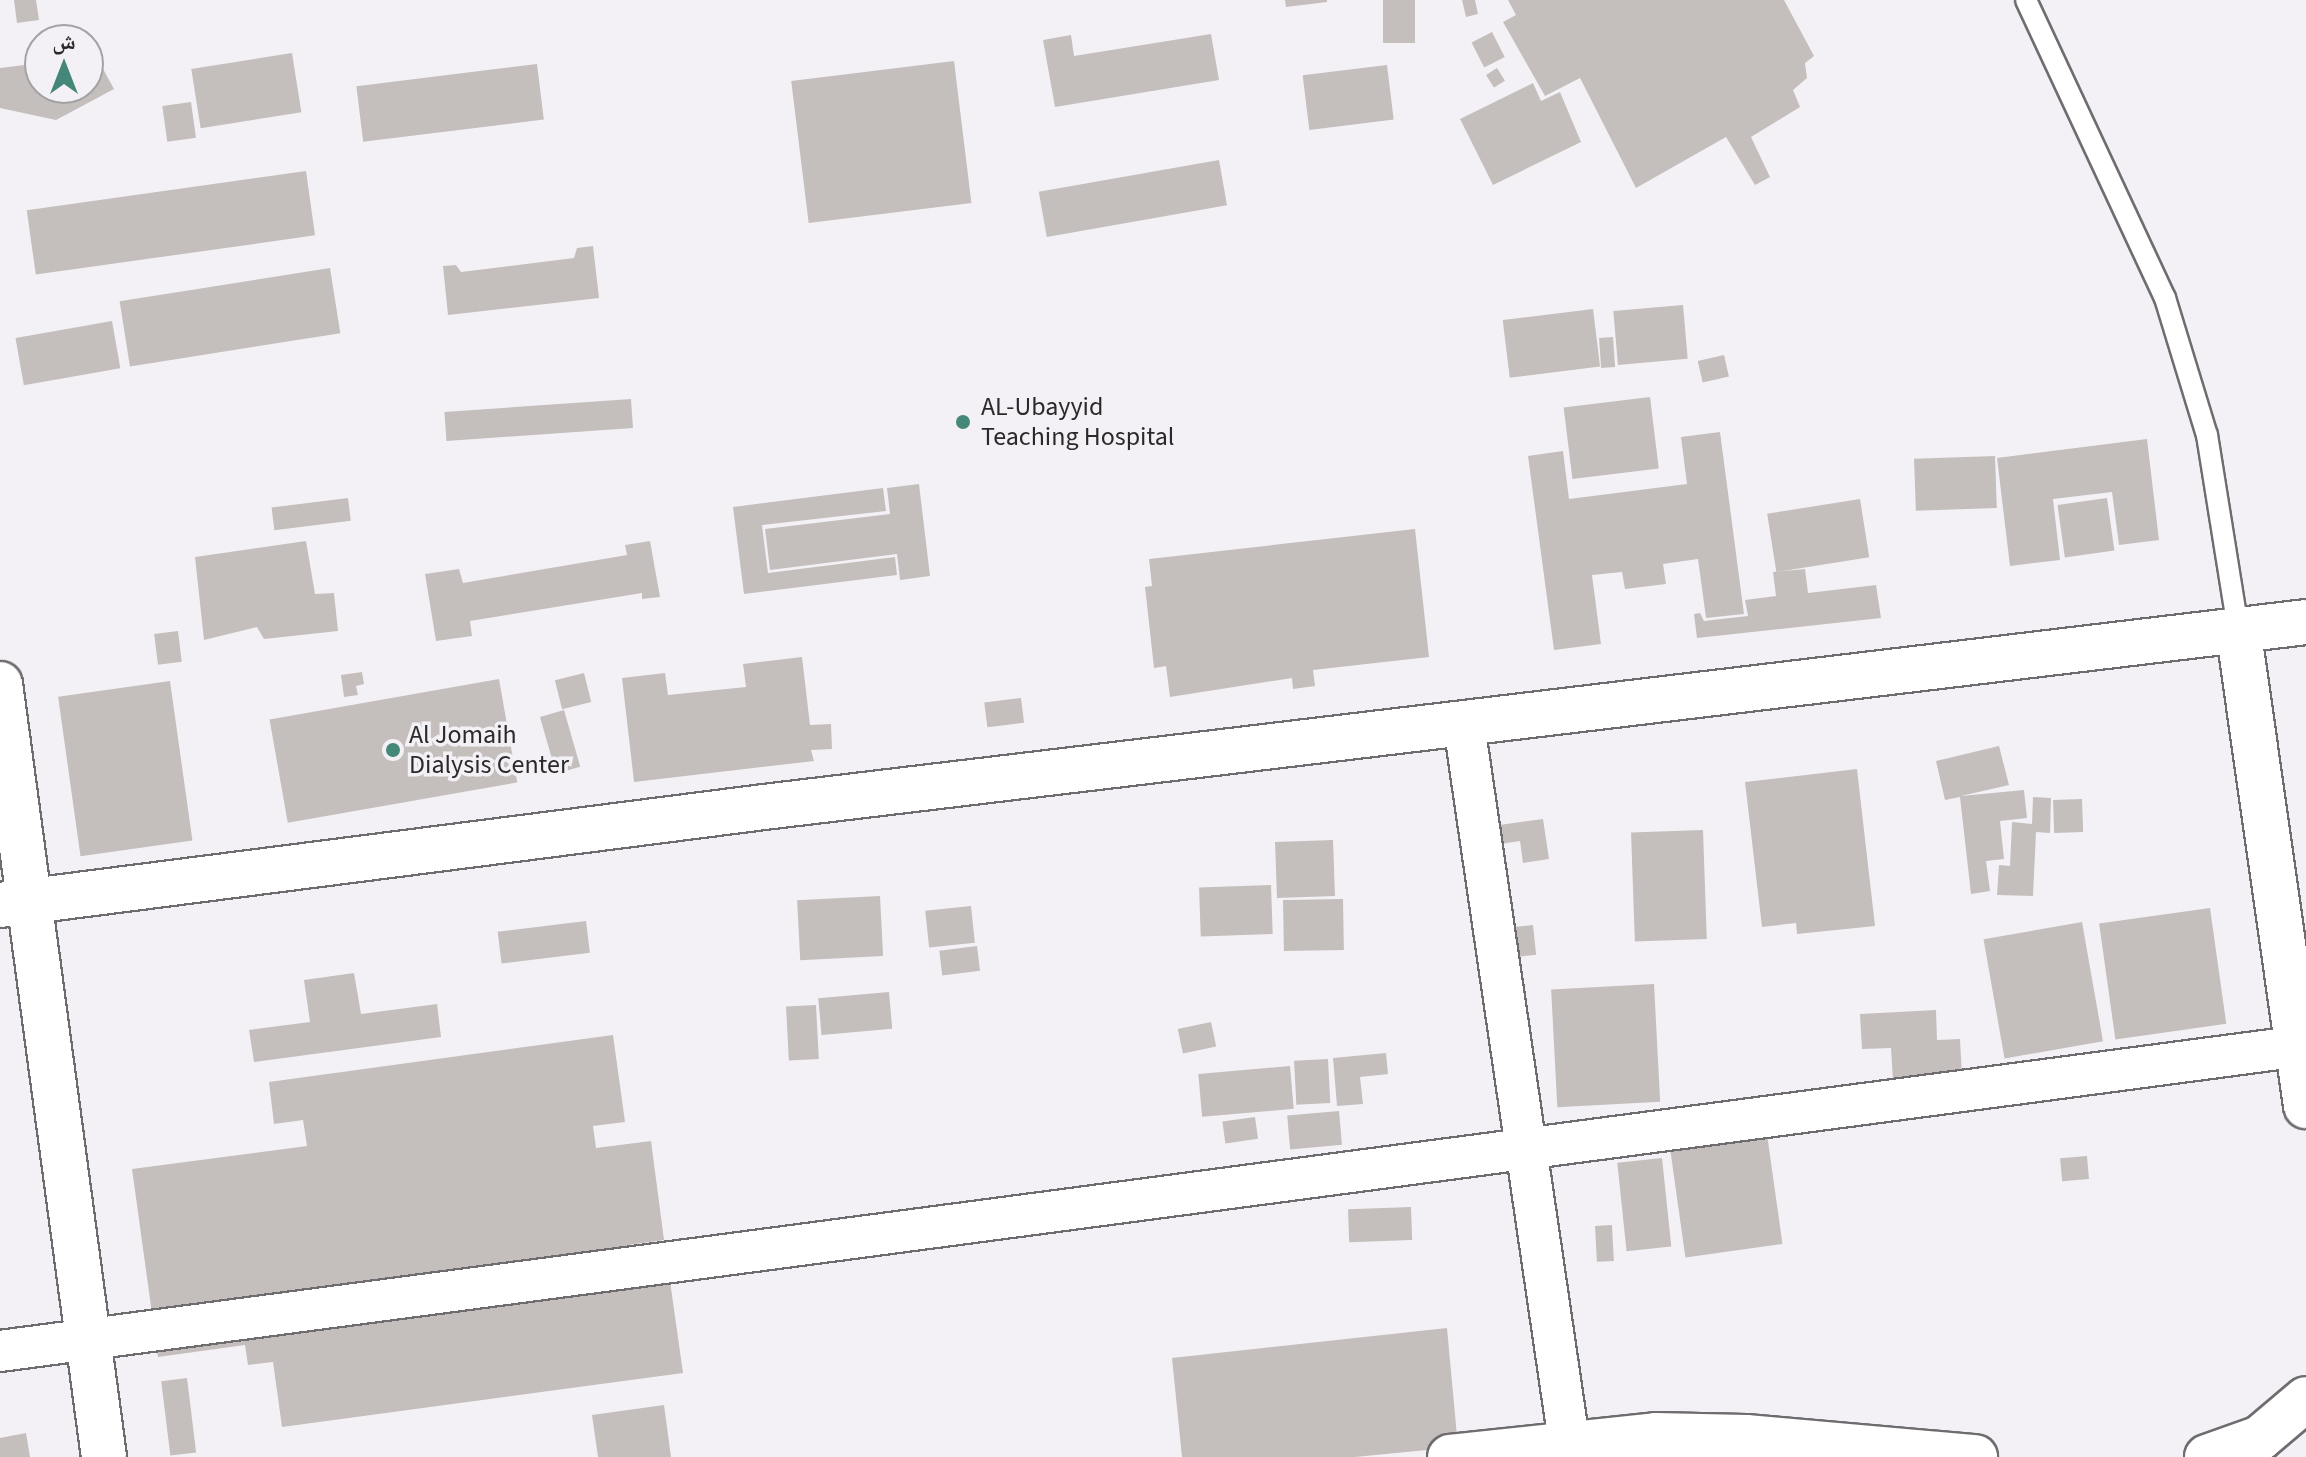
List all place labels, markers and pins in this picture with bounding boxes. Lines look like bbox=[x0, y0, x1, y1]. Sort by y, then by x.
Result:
place label: AL-Ubayyid Teaching Hospital bbox=[981, 391, 1174, 452]
marker: AL-Ubayyid Teaching Hospital bbox=[952, 411, 974, 433]
place label: Al Jomaih Dialysis Center bbox=[409, 719, 569, 780]
marker: Al Jomaih Dialysis Center bbox=[384, 741, 402, 759]

